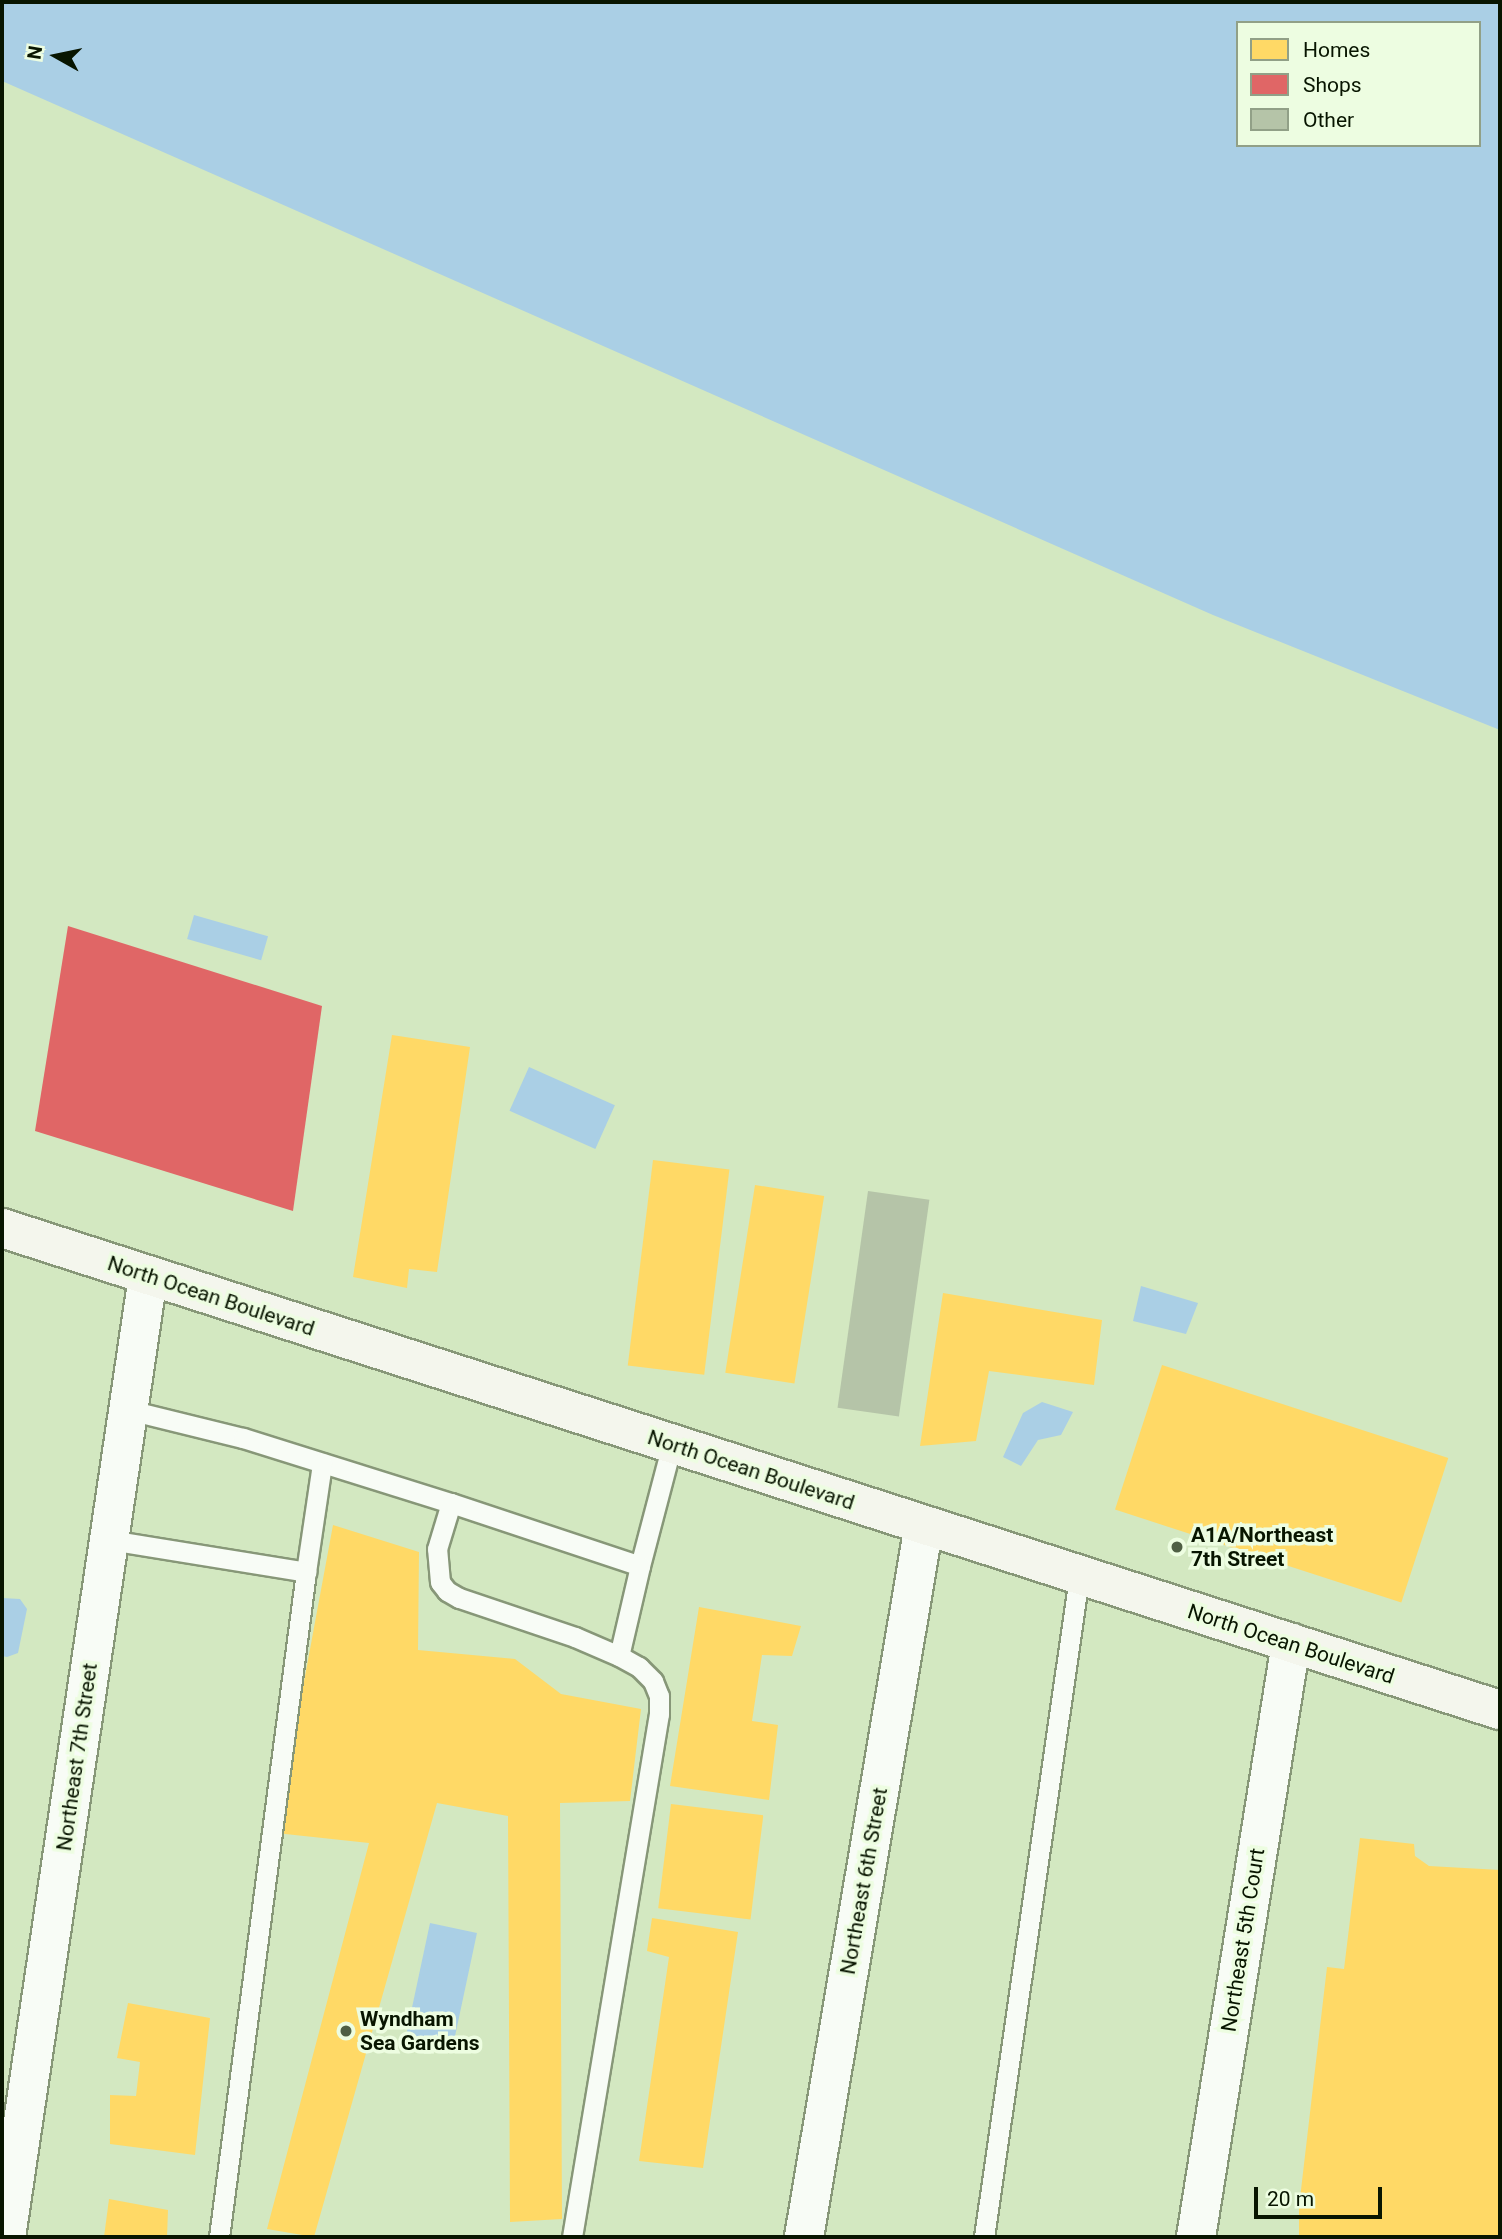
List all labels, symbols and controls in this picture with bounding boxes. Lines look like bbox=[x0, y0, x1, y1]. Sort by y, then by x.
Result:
north arrow bbox=[21, 21, 91, 91]
legend bbox=[1236, 21, 1481, 147]
text: Homes bbox=[1303, 38, 1370, 62]
text: N bbox=[22, 44, 47, 61]
text: Shops bbox=[1303, 73, 1362, 97]
text: Other bbox=[1303, 108, 1354, 132]
street label: North Ocean Boulevard bbox=[104, 1251, 318, 1341]
street label: North Ocean Boulevard bbox=[644, 1425, 858, 1515]
place label: A1A/Northeast 7th Street bbox=[1191, 1522, 1333, 1572]
marker: A1A/Northeast 7th Street bbox=[1169, 1539, 1185, 1555]
street label: North Ocean Boulevard bbox=[1184, 1599, 1398, 1689]
street label: Northeast 7th Street bbox=[51, 1661, 103, 1853]
street label: Northeast 6th Street bbox=[835, 1786, 893, 1976]
street label: Northeast 5th Court bbox=[1216, 1846, 1270, 2034]
place label: Wyndham Sea Gardens bbox=[360, 2006, 479, 2056]
marker: Wyndham Sea Gardens bbox=[338, 2023, 354, 2039]
scale bar bbox=[1257, 2172, 1385, 2216]
text: 20 m bbox=[1267, 2187, 1314, 2211]

